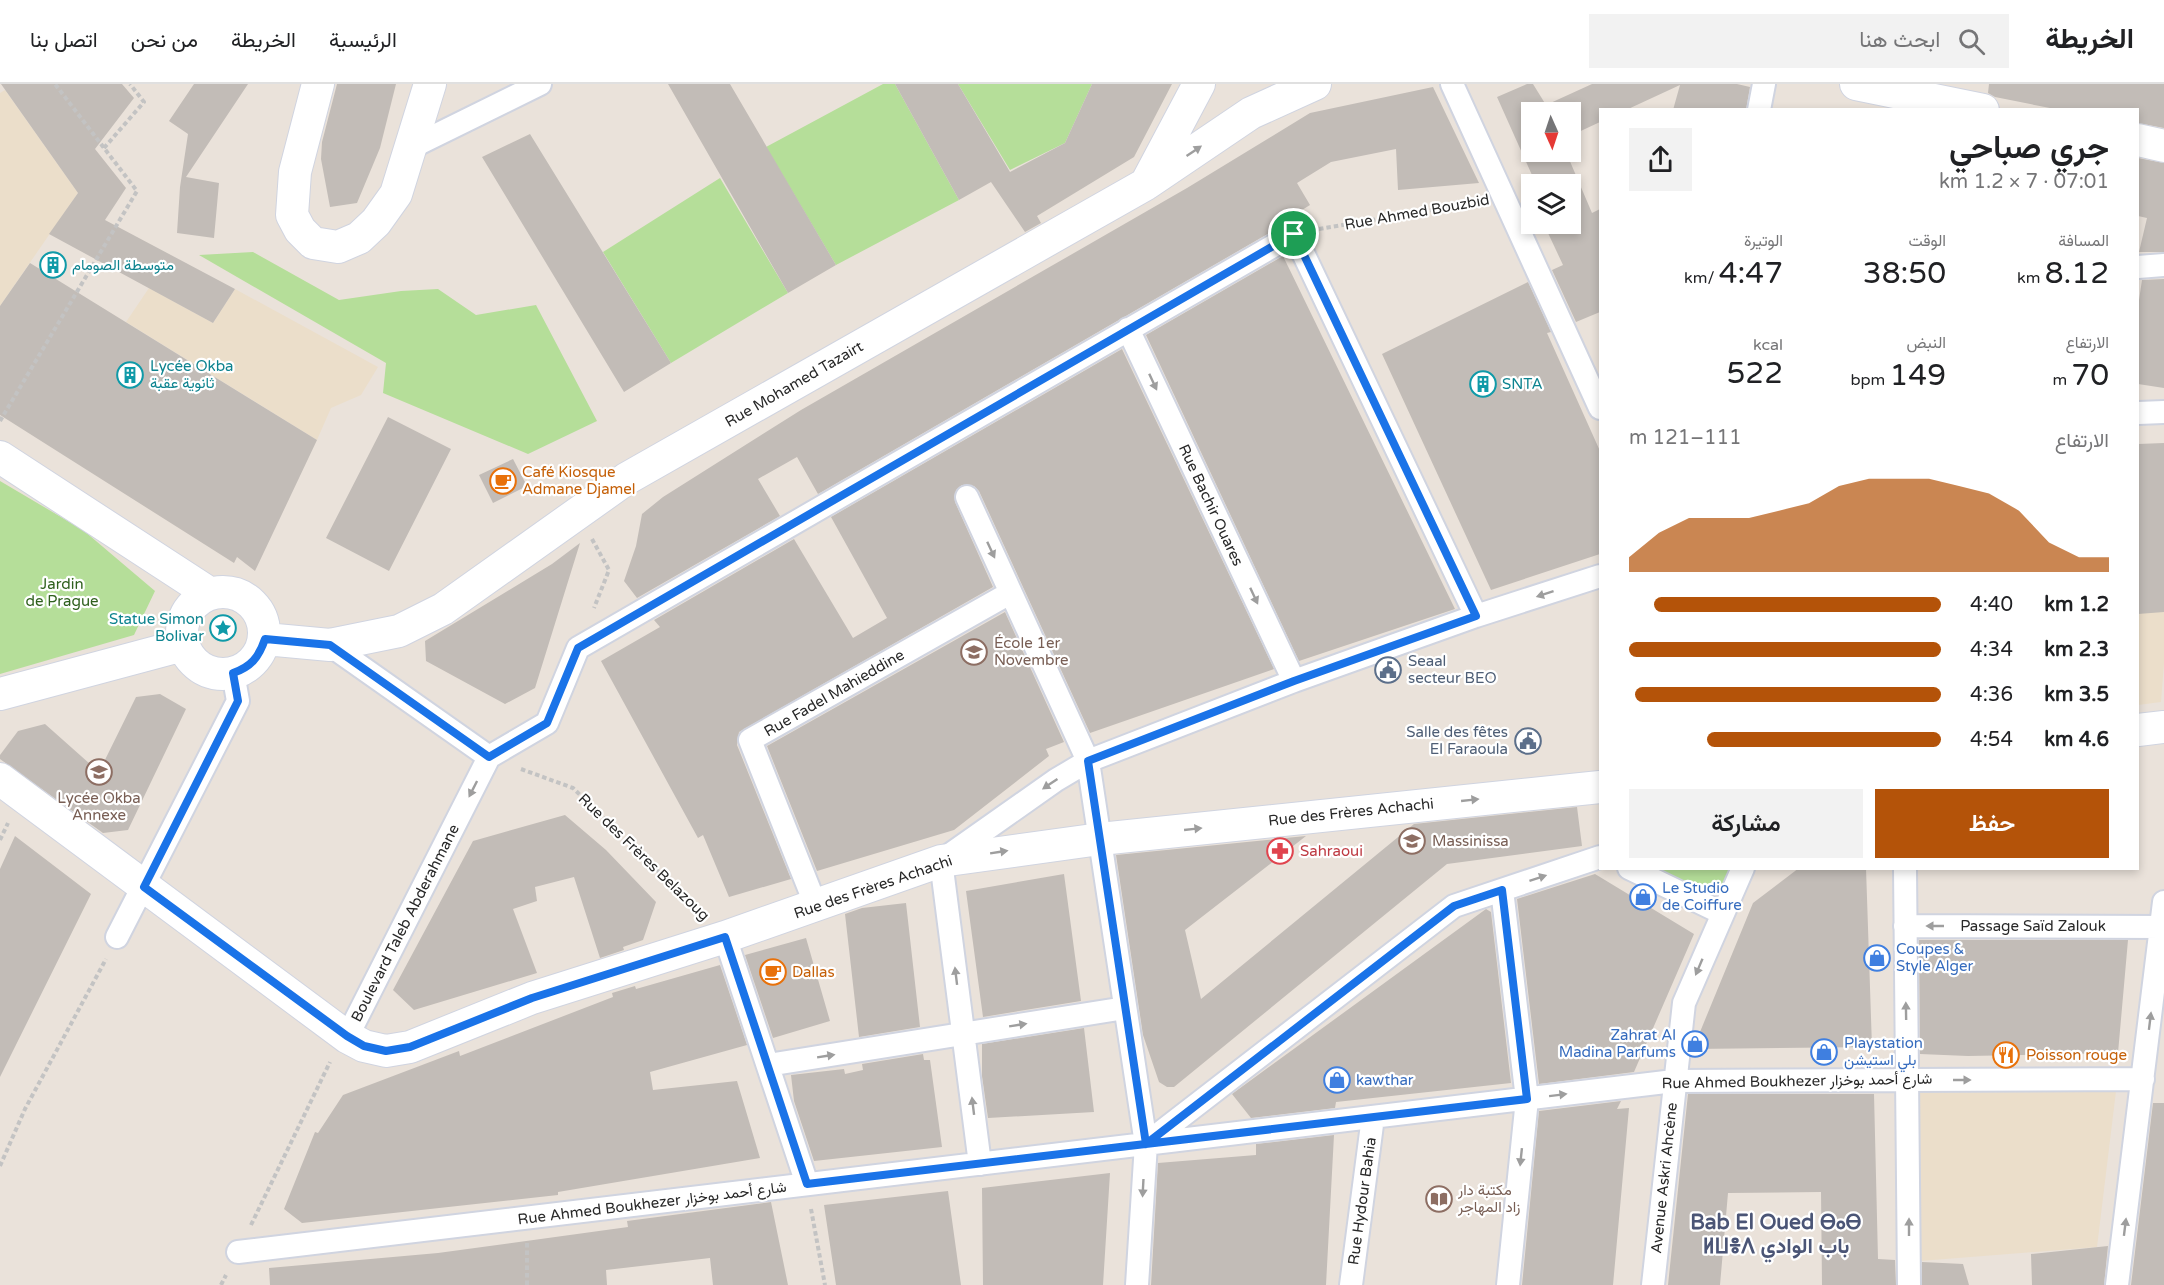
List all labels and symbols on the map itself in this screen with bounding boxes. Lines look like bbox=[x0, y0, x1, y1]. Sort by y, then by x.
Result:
north arrow bbox=[1521, 102, 1581, 162]
one-way arrow bbox=[1186, 145, 1202, 157]
street label: Rue Ahmed Bouzbid bbox=[1343, 190, 1491, 234]
pin bbox=[1268, 208, 1319, 259]
building icon: متوسطة الصومام bbox=[38, 250, 68, 280]
place label: متوسطة الصومام bbox=[72, 256, 174, 275]
street label: Rue Mohamed Tazairt bbox=[722, 337, 866, 431]
place label: Lycée Okba ثانوية عقبة bbox=[150, 357, 234, 392]
building icon: Lycée Okba ثانوية عقبة bbox=[115, 360, 145, 390]
building icon: SNTA bbox=[1468, 369, 1498, 399]
one-way arrow bbox=[1149, 373, 1158, 390]
place label: SNTA bbox=[1502, 375, 1543, 393]
street label: Rue Bachir Ouares bbox=[1175, 441, 1247, 569]
place label: Café Kiosque Admane Djamel bbox=[522, 463, 636, 498]
cafe icon: Café Kiosque Admane Djamel bbox=[488, 466, 518, 496]
one-way arrow bbox=[986, 542, 996, 560]
park label: Jardin de Prague bbox=[25, 575, 99, 610]
one-way arrow bbox=[1250, 588, 1259, 605]
one-way arrow bbox=[1536, 590, 1554, 599]
place label: Statue Simon Bolivar bbox=[109, 610, 204, 645]
place icon: Statue Simon Bolivar bbox=[208, 613, 238, 643]
place label: École 1er Novembre bbox=[994, 634, 1068, 669]
school or university icon: École 1er Novembre bbox=[959, 637, 989, 667]
street label: Rue Fadel Mahieddine bbox=[761, 646, 907, 740]
place label: Seaal secteur BEO bbox=[1408, 652, 1497, 687]
public building icon: Seaal secteur BEO bbox=[1373, 655, 1403, 685]
place label: Salle des fêtes El Faraoula bbox=[1406, 723, 1508, 758]
public building icon: Salle des fêtes El Faraoula bbox=[1513, 726, 1543, 756]
school or university icon: Lycée Okba Annexe bbox=[84, 757, 114, 787]
one-way arrow bbox=[1042, 778, 1058, 789]
one-way arrow bbox=[468, 781, 478, 798]
place label: Lycée Okba Annexe bbox=[57, 789, 141, 824]
street label: Rue des Frères Belazoug bbox=[575, 790, 713, 924]
street label: Rue des Frères Achachi bbox=[1267, 794, 1435, 830]
one-way arrow bbox=[1461, 795, 1480, 805]
street label: Boulevard Taleb Abderahmane bbox=[347, 821, 463, 1025]
one-way arrow bbox=[1183, 824, 1202, 834]
school or university icon: Massinissa bbox=[1397, 826, 1427, 856]
place label: Massinissa bbox=[1432, 832, 1509, 850]
pharmacy icon: Sahraoui bbox=[1265, 836, 1295, 866]
place label: Sahraoui bbox=[1300, 842, 1363, 860]
one-way arrow bbox=[990, 847, 1009, 856]
street label: Rue des Frères Achachi bbox=[791, 851, 955, 923]
one-way arrow bbox=[1529, 872, 1547, 882]
place label: Le Studio de Coiffure bbox=[1662, 879, 1742, 914]
shop icon: Le Studio de Coiffure bbox=[1628, 882, 1658, 912]
street label: Passage Saïd Zalouk bbox=[1960, 917, 2106, 935]
one-way arrow bbox=[1925, 921, 1944, 931]
place label: Coupes & Style Alger bbox=[1896, 940, 1974, 975]
shop icon: Coupes & Style Alger bbox=[1862, 943, 1892, 973]
cafe icon: Dallas bbox=[758, 957, 788, 987]
one-way arrow bbox=[1694, 958, 1704, 976]
place label: Dallas bbox=[792, 963, 835, 981]
one-way arrow bbox=[951, 966, 960, 985]
one-way arrow bbox=[1901, 1001, 1911, 1020]
one-way arrow bbox=[2145, 1011, 2154, 1030]
one-way arrow bbox=[1009, 1021, 1028, 1030]
place label: Zahrat Al Madina Parfums bbox=[1559, 1026, 1676, 1061]
shop icon: Zahrat Al Madina Parfums bbox=[1680, 1029, 1710, 1059]
place label: Playstation بلي استيشن bbox=[1844, 1034, 1923, 1073]
shop icon: Playstation بلي استيشن bbox=[1809, 1037, 1839, 1067]
restaurant icon: Poisson rouge bbox=[1991, 1040, 2021, 1070]
place label: Poisson rouge bbox=[2026, 1046, 2127, 1064]
one-way arrow bbox=[816, 1051, 835, 1060]
shop icon: kawthar bbox=[1322, 1065, 1352, 1095]
street label: Rue Ahmed Boukhezer شارع أحمد بوخزار bbox=[1662, 1070, 1933, 1094]
place label: kawthar bbox=[1356, 1071, 1414, 1089]
one-way arrow bbox=[1953, 1075, 1972, 1085]
one-way arrow bbox=[1549, 1090, 1568, 1100]
one-way arrow bbox=[968, 1096, 977, 1115]
street label: Avenue Askri Ahcène bbox=[1647, 1102, 1681, 1254]
street label: Rue Hydour Bahia bbox=[1344, 1136, 1380, 1266]
one-way arrow bbox=[1516, 1148, 1526, 1167]
street label: Rue Ahmed Boukhezer شارع أحمد بوخزار bbox=[517, 1178, 788, 1230]
one-way arrow bbox=[1139, 1178, 1148, 1197]
place label: مكتبة دار زاد المهاجر bbox=[1457, 1181, 1520, 1216]
library icon: مكتبة دار زاد المهاجر bbox=[1424, 1184, 1454, 1214]
district label: Bab El Oued ⴱⴰⴱ ⵍⵡⴻⴷ باب الوادي bbox=[1690, 1210, 1862, 1263]
one-way arrow bbox=[1904, 1217, 1914, 1236]
one-way arrow bbox=[2120, 1217, 2129, 1236]

